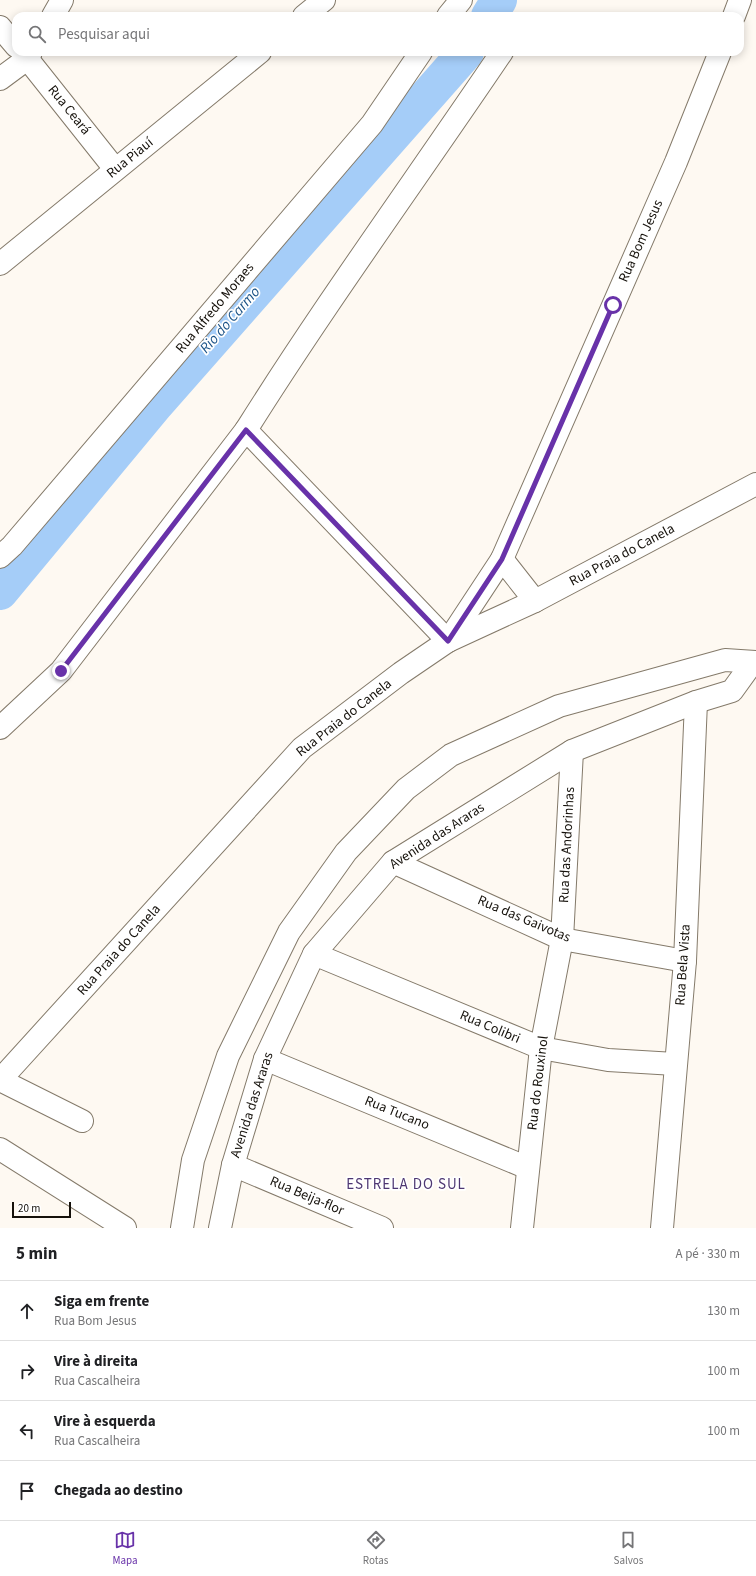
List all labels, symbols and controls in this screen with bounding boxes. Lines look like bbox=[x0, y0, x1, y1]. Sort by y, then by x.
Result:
search box bbox=[12, 12, 744, 56]
icon: search bbox=[26, 23, 48, 45]
text: Pesquisar aqui bbox=[58, 24, 150, 45]
street label: Rua Ceará bbox=[43, 81, 95, 139]
street label: Rua Piauí bbox=[102, 133, 158, 183]
street label: Rua Bom Jesus bbox=[614, 196, 668, 286]
street label: Rua Alfredo Moraes bbox=[171, 258, 259, 358]
water label: Rio do Carmo bbox=[195, 282, 265, 358]
route start bbox=[604, 296, 622, 314]
street label: Rua Praia do Canela bbox=[566, 519, 678, 591]
route end bbox=[52, 662, 70, 680]
street label: Rua Praia do Canela bbox=[292, 674, 396, 762]
street label: Rua das Andorinhas bbox=[554, 786, 580, 903]
street label: Avenida das Araras bbox=[386, 798, 489, 874]
street label: Rua das Gaivotas bbox=[474, 890, 574, 948]
street label: Rua Praia do Canela bbox=[73, 900, 165, 1000]
street label: Rua Bela Vista bbox=[670, 924, 696, 1006]
street label: Rua Colibri bbox=[457, 1005, 523, 1049]
street label: Rua do Rouxinol bbox=[522, 1034, 554, 1131]
street label: Avenida das Araras bbox=[226, 1050, 279, 1160]
street label: Rua Tucano bbox=[362, 1091, 432, 1135]
street label: Rua Beija-flor bbox=[267, 1171, 347, 1221]
district label: ESTRELA DO SUL bbox=[346, 1174, 466, 1195]
scale bar bbox=[12, 1200, 71, 1219]
text: 20 m bbox=[18, 1201, 40, 1216]
text: 5 min bbox=[16, 1242, 57, 1266]
text: A pé · 330 m bbox=[675, 1245, 740, 1263]
text: Siga em frente bbox=[54, 1291, 149, 1312]
icon: ahead bbox=[16, 1300, 38, 1322]
text: 130 m bbox=[707, 1302, 740, 1320]
text: Rua Bom Jesus bbox=[54, 1312, 136, 1330]
text: Vire à direita bbox=[54, 1351, 138, 1372]
icon: right bbox=[16, 1360, 38, 1382]
text: 100 m bbox=[707, 1362, 740, 1380]
text: Rua Cascalheira bbox=[54, 1372, 140, 1390]
text: Vire à esquerda bbox=[54, 1411, 156, 1432]
icon: left bbox=[16, 1420, 38, 1442]
text: 100 m bbox=[707, 1422, 740, 1440]
text: Rua Cascalheira bbox=[54, 1432, 140, 1450]
icon: arrive bbox=[16, 1480, 38, 1502]
text: Chegada ao destino bbox=[54, 1480, 183, 1501]
tab: Mapa bbox=[113, 1529, 138, 1568]
tab: Rotas bbox=[363, 1529, 388, 1568]
tab: Salvos bbox=[614, 1529, 643, 1568]

